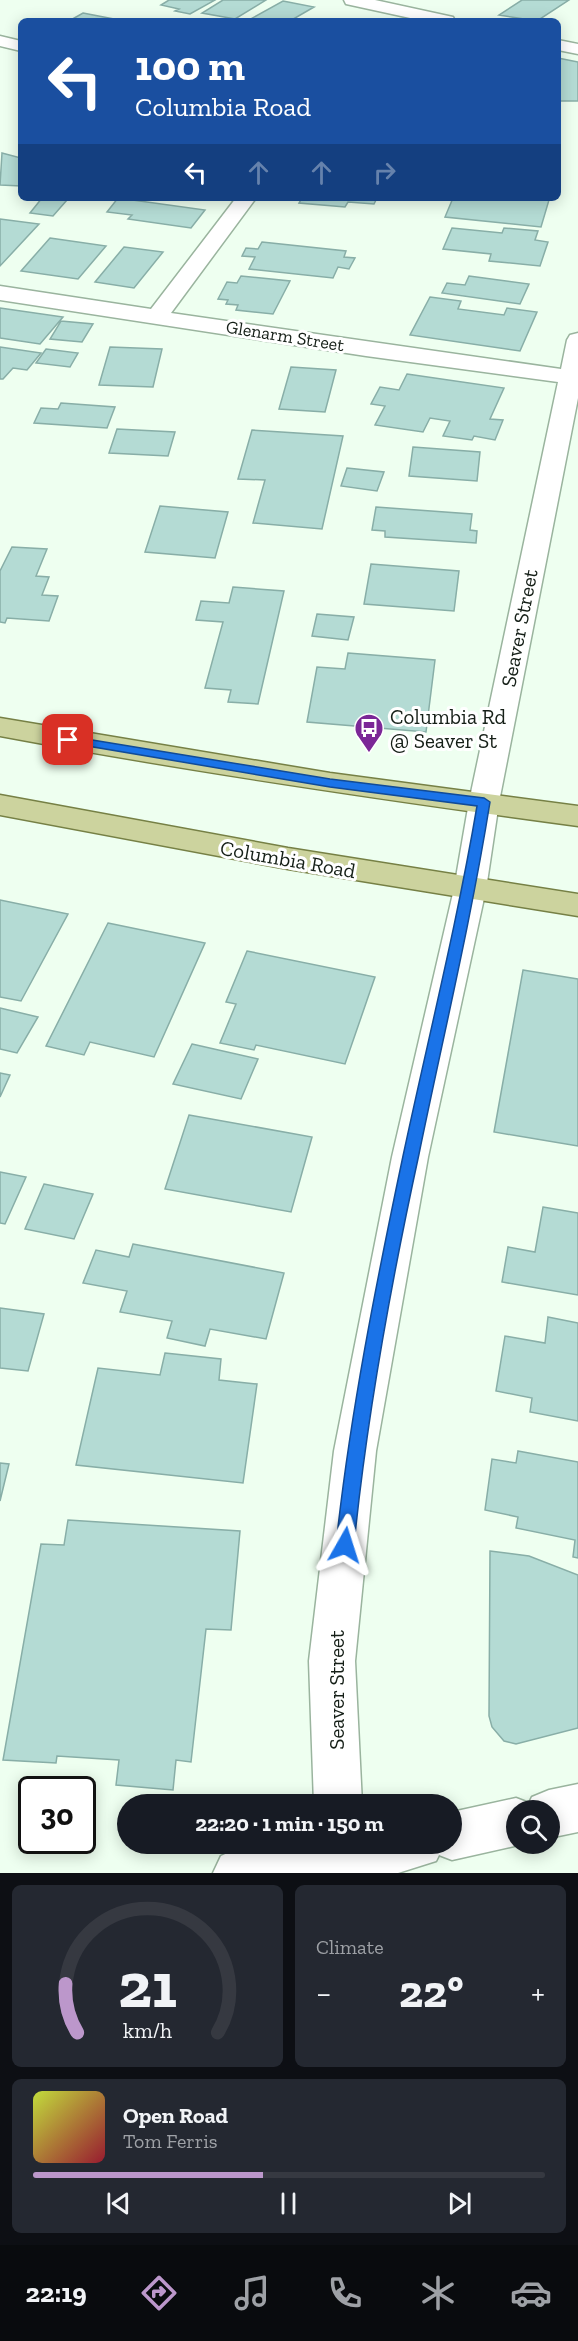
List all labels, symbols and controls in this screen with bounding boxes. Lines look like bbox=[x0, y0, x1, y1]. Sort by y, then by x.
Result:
text: 100 m bbox=[135, 40, 245, 91]
icon: left bbox=[36, 42, 114, 120]
text: Columbia Road bbox=[135, 91, 311, 123]
icon: left bbox=[179, 156, 212, 189]
icon: ahead bbox=[242, 156, 275, 189]
icon: ahead bbox=[305, 156, 338, 189]
icon: right bbox=[368, 156, 401, 189]
street label: Glenarm Street bbox=[224, 316, 346, 356]
street label: Seaver Street bbox=[495, 567, 543, 689]
place label: Columbia Rd @ Seaver St bbox=[390, 704, 507, 753]
bus stop icon: Columbia Rd @ Seaver St bbox=[353, 712, 385, 754]
pin bbox=[42, 714, 93, 765]
icon: arrive bbox=[51, 723, 84, 756]
street label: Columbia Road bbox=[218, 835, 358, 883]
position arrow bbox=[313, 1513, 377, 1577]
street label: Seaver Street bbox=[324, 1630, 349, 1750]
speed limit sign: 30 bbox=[18, 1776, 96, 1854]
map controls bbox=[506, 1800, 560, 1854]
button: search bbox=[506, 1800, 560, 1854]
text: 22:20 · 1 min · 150 m bbox=[195, 1810, 384, 1837]
text: Climate bbox=[316, 1935, 384, 1959]
text: 21 bbox=[118, 1948, 177, 2023]
text: 22° bbox=[399, 1965, 464, 2019]
text: − bbox=[316, 1973, 331, 2012]
text: + bbox=[531, 1973, 545, 2012]
text: km/h bbox=[123, 2018, 172, 2043]
text: Open Road bbox=[123, 2102, 228, 2129]
text: Tom Ferris bbox=[123, 2129, 218, 2153]
icon: previous bbox=[102, 2187, 135, 2220]
icon: pause bbox=[272, 2187, 305, 2220]
icon: next bbox=[443, 2187, 476, 2220]
icon: directions bbox=[138, 2272, 180, 2314]
icon: music bbox=[231, 2272, 273, 2314]
icon: phone bbox=[324, 2272, 366, 2314]
icon: climate bbox=[417, 2272, 459, 2314]
icon: car bbox=[510, 2272, 552, 2314]
text: 22:19 bbox=[26, 2277, 87, 2309]

